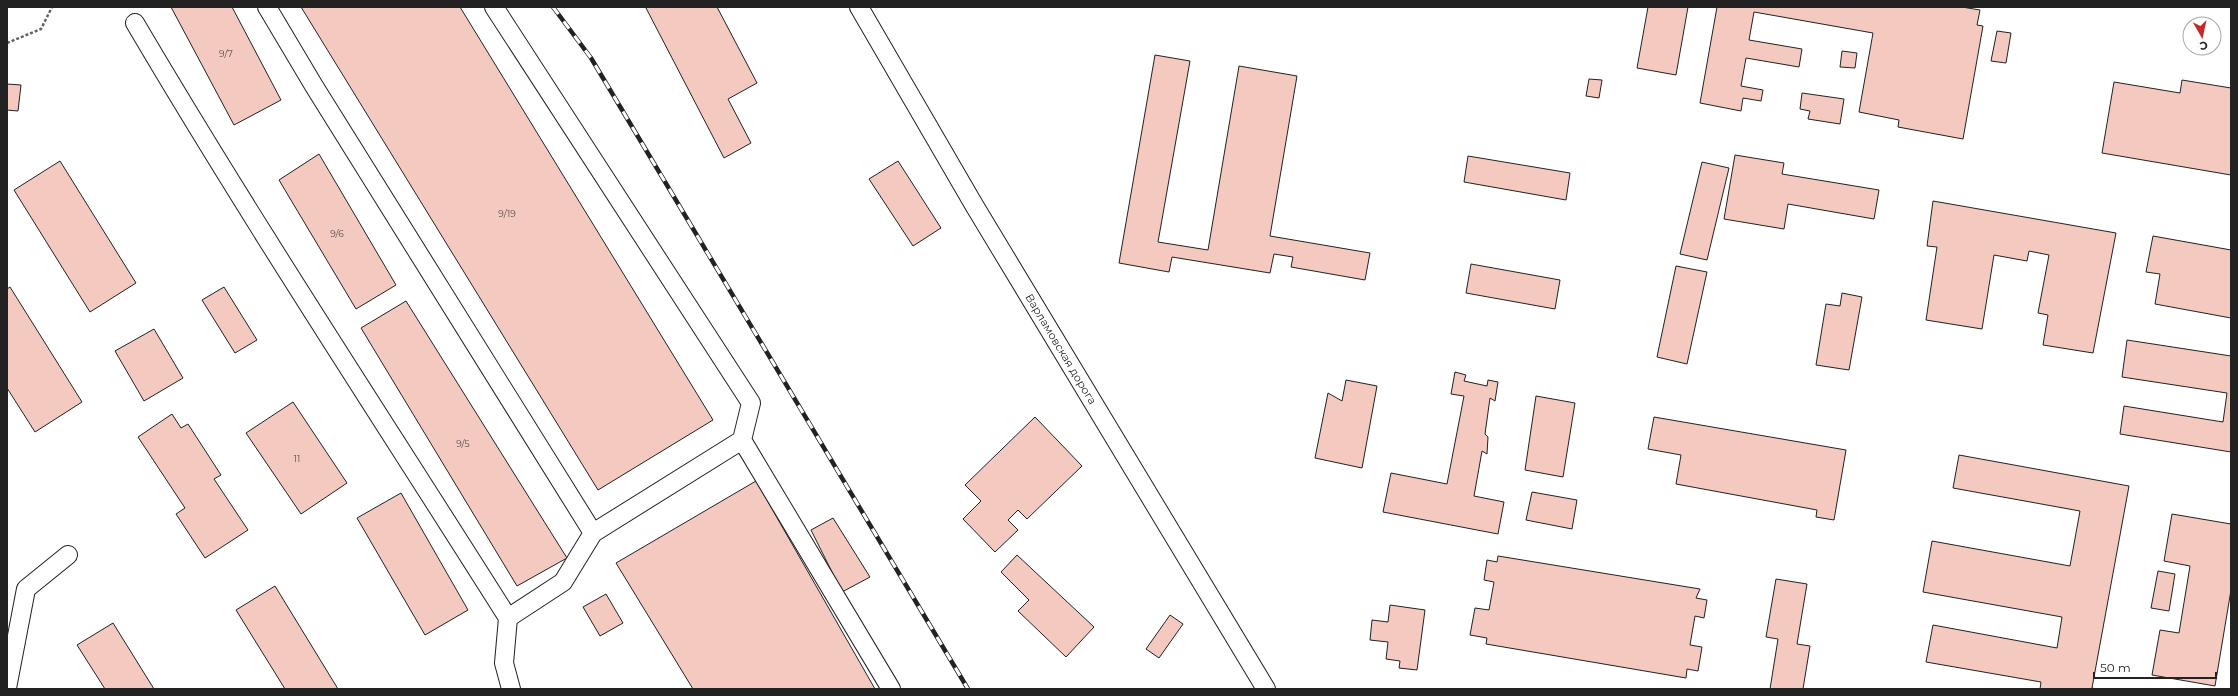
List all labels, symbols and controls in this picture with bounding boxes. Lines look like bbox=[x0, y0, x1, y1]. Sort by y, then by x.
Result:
north arrow bbox=[2182, 16, 2222, 56]
text: С bbox=[2199, 38, 2209, 53]
house number: 9/7 bbox=[219, 48, 233, 59]
house number: 9/19 bbox=[498, 208, 516, 219]
house number: 9/6 bbox=[330, 228, 344, 239]
street label: Варламовская дорога bbox=[1022, 291, 1100, 407]
house number: 9/5 bbox=[456, 438, 470, 449]
house number: 11 bbox=[294, 453, 300, 464]
scale bar bbox=[2094, 654, 2216, 680]
text: 50 m bbox=[2100, 660, 2131, 675]

